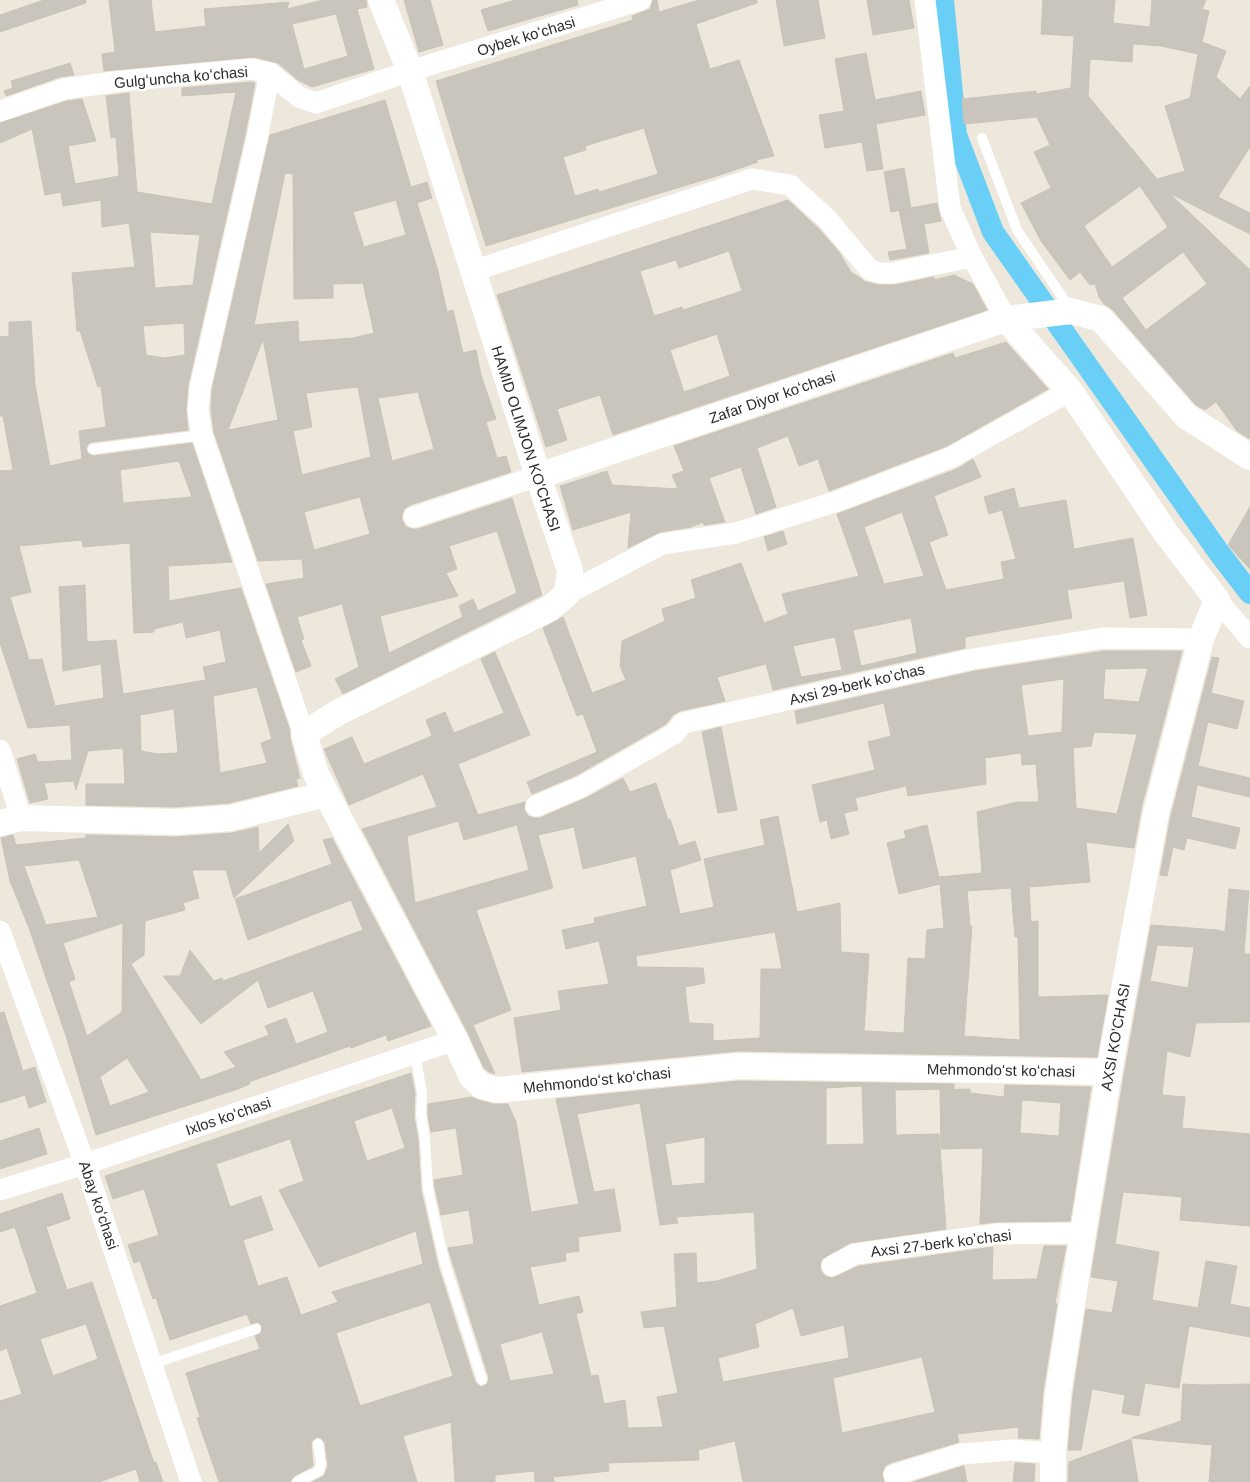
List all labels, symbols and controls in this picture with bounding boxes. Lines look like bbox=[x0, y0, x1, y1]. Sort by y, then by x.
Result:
street label: Oybek koʻchasi bbox=[475, 13, 577, 59]
street label: Gulgʻuncha koʻchasi bbox=[113, 63, 249, 91]
street label: HAMID OLIMJON KO'CHASI bbox=[489, 343, 565, 533]
street label: Zafar Diyor koʻchasi bbox=[707, 367, 837, 427]
street label: Аxsi 29-berk koʼchas bbox=[788, 660, 926, 708]
street label: AXSI KO'CHASI bbox=[1097, 982, 1133, 1092]
street label: Mehmondoʻst koʻchasi bbox=[927, 1060, 1075, 1080]
street label: Mehmondoʻst koʻchasi bbox=[522, 1064, 672, 1096]
street label: Ixlos koʻchasi bbox=[183, 1093, 273, 1139]
street label: Abay koʻchasi bbox=[76, 1158, 122, 1252]
street label: Аxsi 27-berk koʼchasi bbox=[870, 1226, 1012, 1260]

